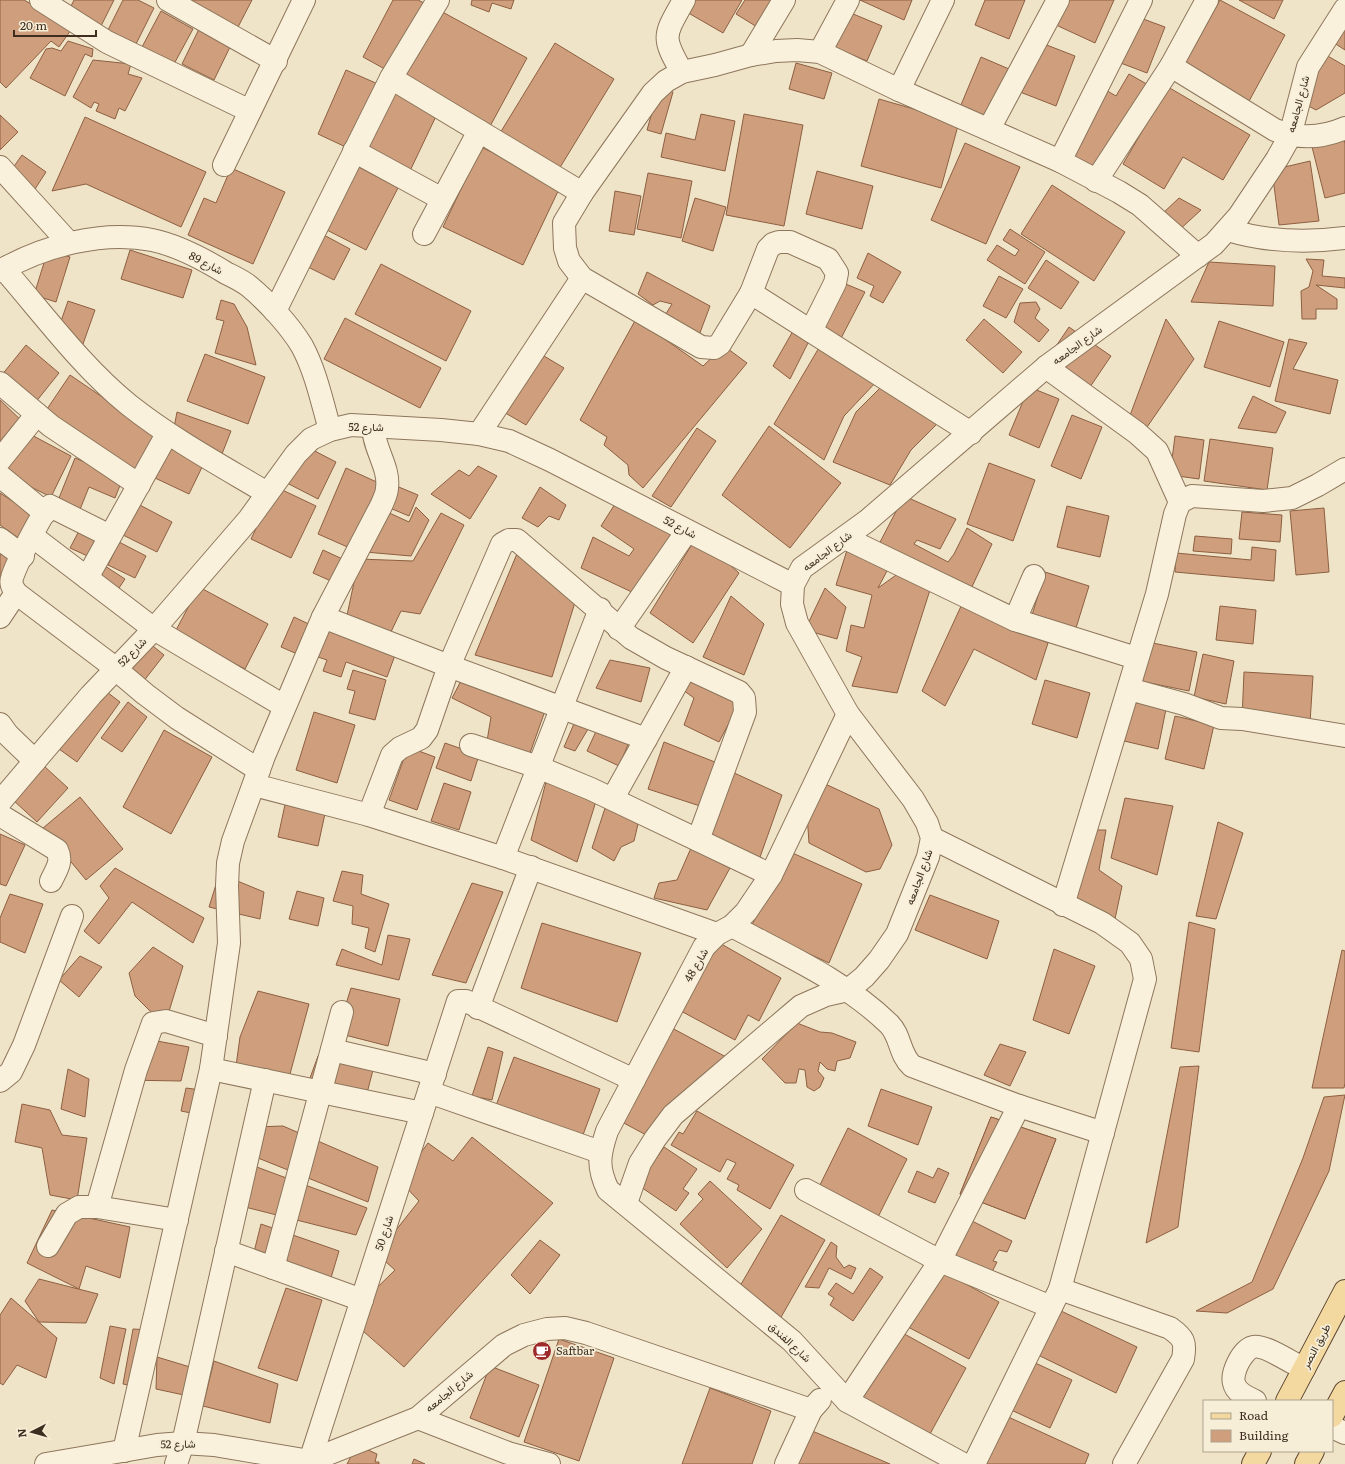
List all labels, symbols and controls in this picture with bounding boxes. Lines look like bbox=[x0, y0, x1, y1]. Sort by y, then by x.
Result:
scale bar bbox=[14, 12, 96, 38]
text: 20 m bbox=[20, 16, 47, 34]
street label: شارع الجامعه bbox=[1282, 73, 1313, 134]
street label: شارع 89 bbox=[186, 247, 226, 278]
street label: شارع الجامعه bbox=[1048, 320, 1106, 369]
street label: شارع 52 bbox=[348, 418, 384, 435]
street label: شارع 52 bbox=[661, 511, 700, 542]
street label: شارع الجامعه bbox=[798, 526, 855, 575]
street label: شارع 52 bbox=[113, 633, 150, 670]
street label: شارع الجامعه bbox=[901, 846, 937, 907]
street label: شارع 48 bbox=[679, 944, 712, 985]
street label: شارع 50 bbox=[370, 1213, 397, 1253]
street label: شارع الفندق bbox=[765, 1317, 816, 1366]
street label: طريق النصر bbox=[1296, 1320, 1334, 1372]
cafe icon: Saftbar bbox=[531, 1340, 553, 1362]
place label: Saftbar bbox=[556, 1342, 595, 1358]
street label: شارع الجامعه bbox=[421, 1365, 477, 1416]
legend bbox=[1203, 1400, 1333, 1452]
text: Road bbox=[1239, 1406, 1269, 1424]
north arrow bbox=[12, 1412, 52, 1452]
text: Building bbox=[1239, 1426, 1289, 1444]
text: N bbox=[13, 1428, 29, 1439]
street label: شارع 52 bbox=[160, 1435, 196, 1452]

